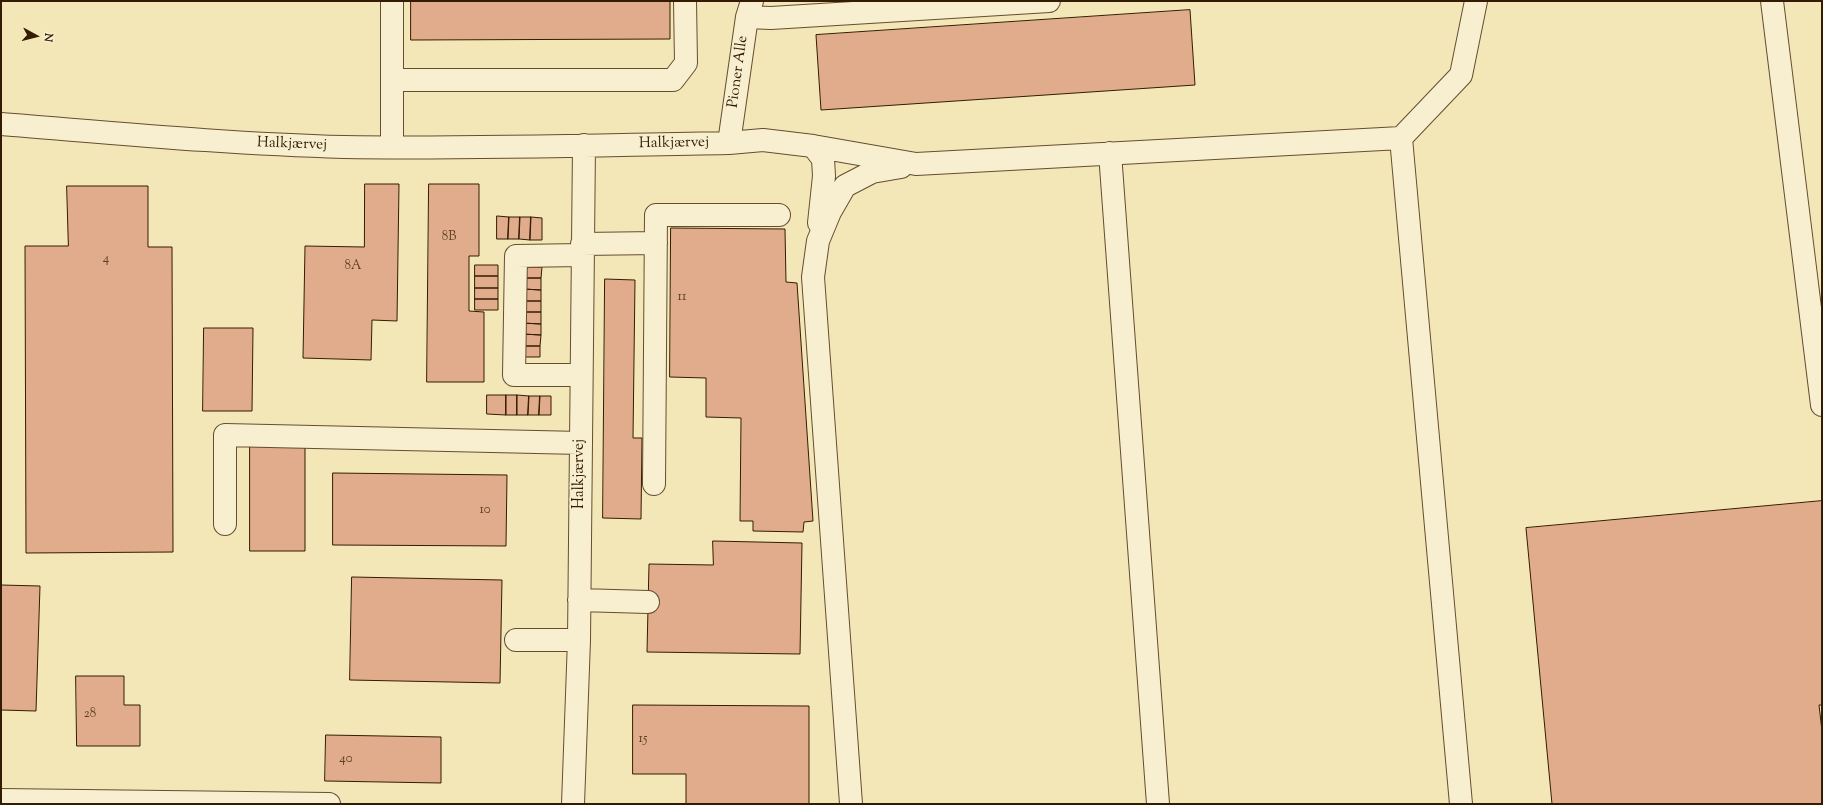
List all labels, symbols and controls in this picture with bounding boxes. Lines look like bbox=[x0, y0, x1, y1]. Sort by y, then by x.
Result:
north arrow bbox=[16, 16, 56, 56]
text: N bbox=[39, 32, 56, 43]
street label: Pioner Alle bbox=[725, 35, 753, 109]
street label: Halkjærvej bbox=[639, 134, 709, 154]
street label: Halkjærvej bbox=[257, 135, 327, 155]
house number: 8B bbox=[442, 230, 456, 246]
house number: 4 bbox=[103, 252, 109, 268]
house number: 8A bbox=[345, 259, 361, 275]
house number: 11 bbox=[678, 290, 686, 306]
street label: Halkjærvej bbox=[571, 439, 589, 509]
house number: 10 bbox=[479, 503, 491, 519]
house number: 28 bbox=[84, 707, 96, 723]
house number: 15 bbox=[639, 732, 647, 748]
house number: 40 bbox=[339, 752, 353, 768]

